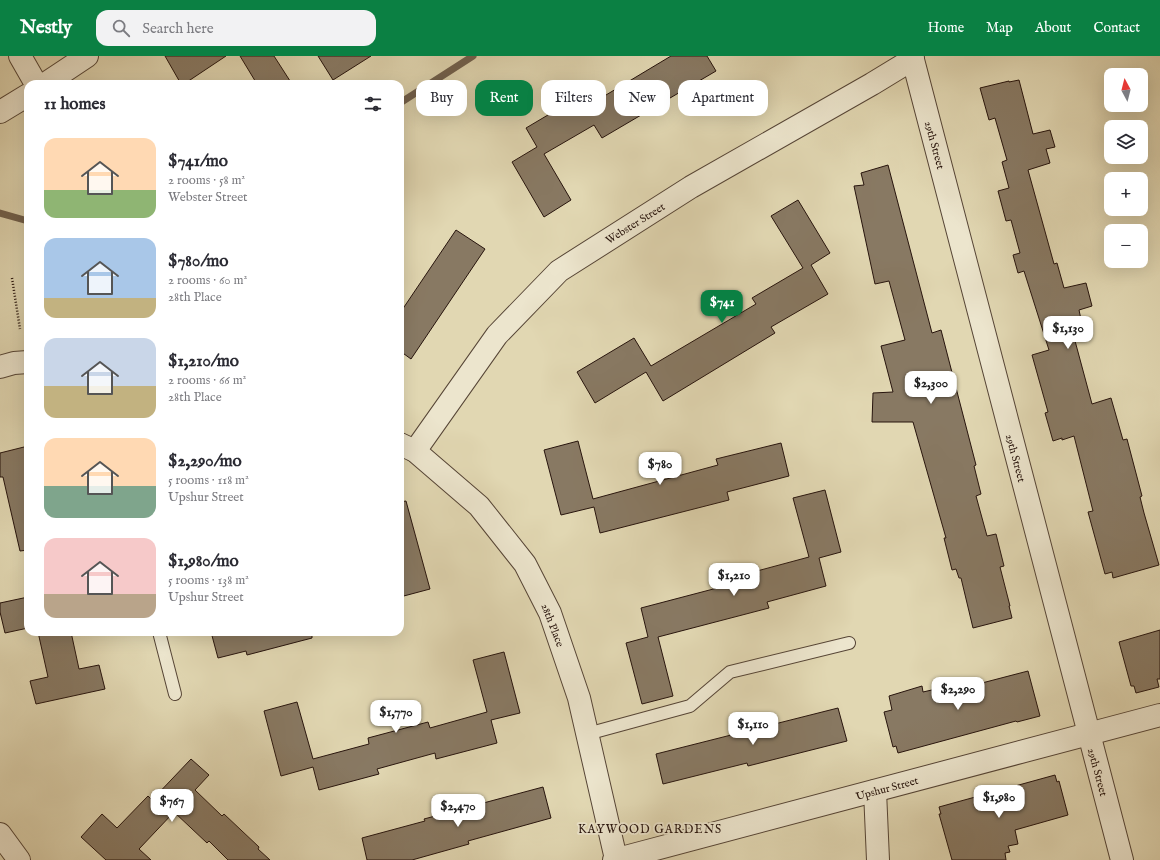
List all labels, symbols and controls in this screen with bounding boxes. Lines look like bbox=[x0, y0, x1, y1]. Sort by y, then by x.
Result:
search box bbox=[96, 10, 376, 46]
text: Nestly bbox=[20, 16, 72, 40]
icon: search bbox=[110, 17, 132, 39]
text: Search here bbox=[142, 19, 214, 38]
text: Home bbox=[928, 19, 964, 37]
text: Map bbox=[986, 19, 1013, 37]
text: About bbox=[1035, 19, 1071, 37]
text: Contact bbox=[1093, 19, 1140, 37]
north arrow bbox=[1104, 68, 1148, 112]
map controls bbox=[1104, 68, 1148, 268]
chip: Buy bbox=[416, 80, 467, 116]
chip: Rent bbox=[475, 80, 533, 116]
chip: Filters bbox=[541, 80, 606, 116]
chip: New bbox=[614, 80, 670, 116]
chip: Apartment bbox=[678, 80, 768, 116]
icon: filters bbox=[362, 93, 384, 115]
text: 11 homes bbox=[44, 94, 105, 115]
street label: 29th Street bbox=[921, 120, 947, 171]
button: layers bbox=[1104, 120, 1148, 164]
text: $741/mo bbox=[168, 151, 228, 172]
icon: home bbox=[76, 154, 124, 202]
text: 2 rooms · 58 m² bbox=[168, 172, 245, 189]
button: + bbox=[1104, 172, 1148, 216]
text: Webster Street bbox=[168, 189, 248, 206]
street label: Webster Street bbox=[603, 200, 668, 248]
button: − bbox=[1104, 224, 1148, 268]
text: $780/mo bbox=[168, 251, 228, 272]
icon: home bbox=[76, 254, 124, 302]
text: 2 rooms · 60 m² bbox=[168, 272, 247, 289]
text: 28th Place bbox=[168, 289, 222, 306]
pin: $741 bbox=[698, 290, 746, 324]
text: $741 bbox=[710, 294, 734, 311]
pin: $1,130 bbox=[1035, 316, 1101, 350]
text: $1,130 bbox=[1052, 320, 1084, 337]
text: $1,210/mo bbox=[168, 351, 239, 372]
icon: home bbox=[76, 354, 124, 402]
pin: $2,300 bbox=[898, 371, 964, 405]
text: 2 rooms · 66 m² bbox=[168, 372, 246, 389]
text: $2,300 bbox=[914, 375, 948, 392]
text: 28th Place bbox=[168, 389, 222, 406]
street label: 29th Street bbox=[1002, 433, 1028, 484]
text: $2,290/mo bbox=[168, 451, 242, 472]
pin: $780 bbox=[636, 452, 684, 486]
icon: home bbox=[76, 454, 124, 502]
text: $780 bbox=[648, 456, 672, 473]
text: 5 rooms · 118 m² bbox=[168, 472, 249, 489]
text: Upshur Street bbox=[168, 489, 244, 506]
text: $1,980/mo bbox=[168, 551, 239, 572]
icon: home bbox=[76, 554, 124, 602]
pin: $1,210 bbox=[701, 563, 767, 597]
text: $1,210 bbox=[718, 567, 750, 584]
text: 5 rooms · 138 m² bbox=[168, 572, 249, 589]
text: Upshur Street bbox=[168, 589, 244, 606]
street label: 28th Place bbox=[537, 602, 567, 649]
pin: $2,290 bbox=[925, 677, 991, 711]
text: $2,290 bbox=[941, 681, 975, 698]
pin: $1,770 bbox=[363, 700, 429, 734]
text: $1,770 bbox=[379, 704, 413, 721]
pin: $1,110 bbox=[720, 712, 786, 746]
text: $1,110 bbox=[737, 716, 769, 733]
street label: 29th Street bbox=[1084, 747, 1110, 798]
street label: Upshur Street bbox=[854, 774, 920, 804]
pin: $1,980 bbox=[966, 785, 1032, 819]
pin: $767 bbox=[148, 789, 196, 823]
text: $1,980 bbox=[983, 789, 1015, 806]
text: $767 bbox=[160, 793, 184, 810]
pin: $2,470 bbox=[425, 794, 491, 828]
text: $2,470 bbox=[440, 798, 476, 815]
district label: KAYWOOD GARDENS bbox=[578, 822, 722, 837]

